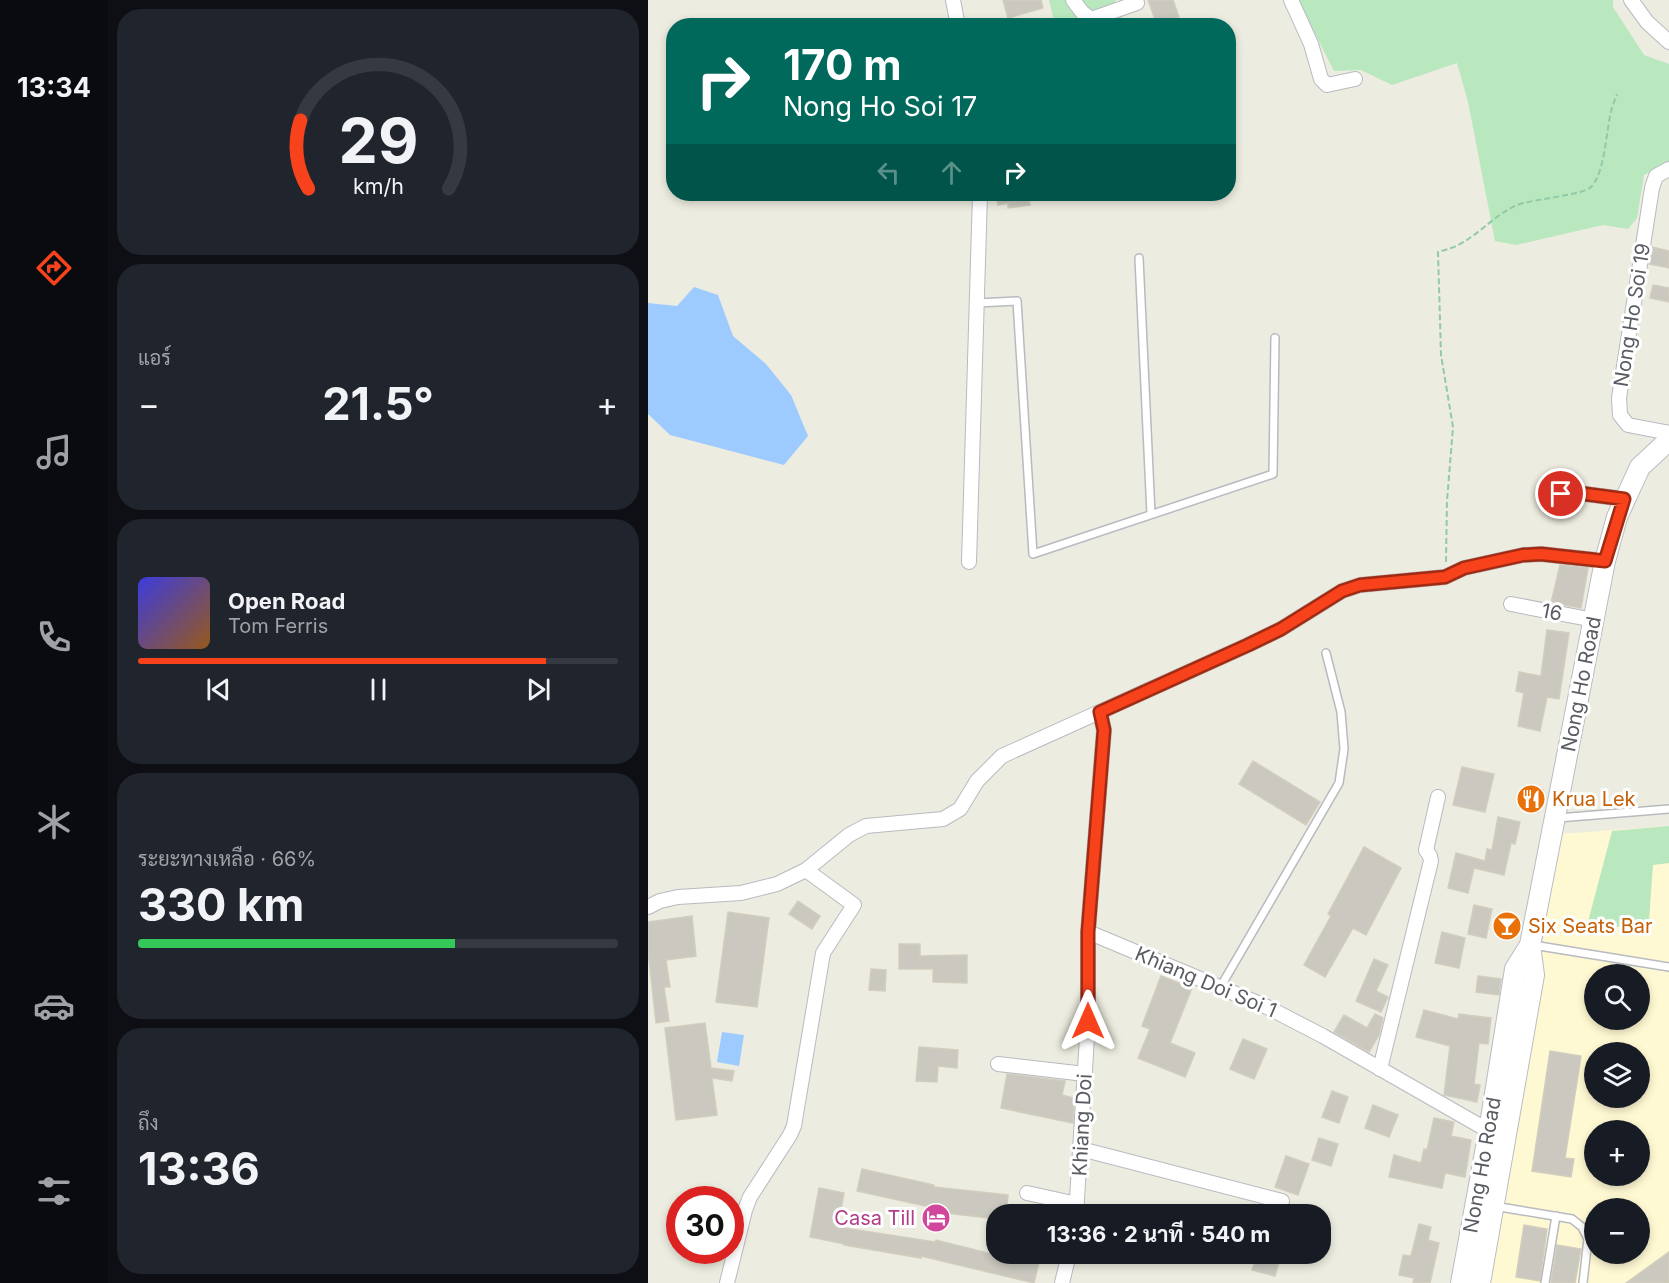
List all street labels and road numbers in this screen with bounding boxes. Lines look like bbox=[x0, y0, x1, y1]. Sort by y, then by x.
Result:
street label: Nong Ho Soi 19 bbox=[1609, 241, 1655, 389]
street label: 16 bbox=[1540, 598, 1564, 626]
street label: Nong Ho Road bbox=[1556, 614, 1606, 754]
street label: Khiang Doi Soi 1 bbox=[1132, 941, 1280, 1023]
street label: Khiang Doi bbox=[1067, 1073, 1097, 1177]
street label: Nong Ho Road bbox=[1458, 1095, 1506, 1235]

